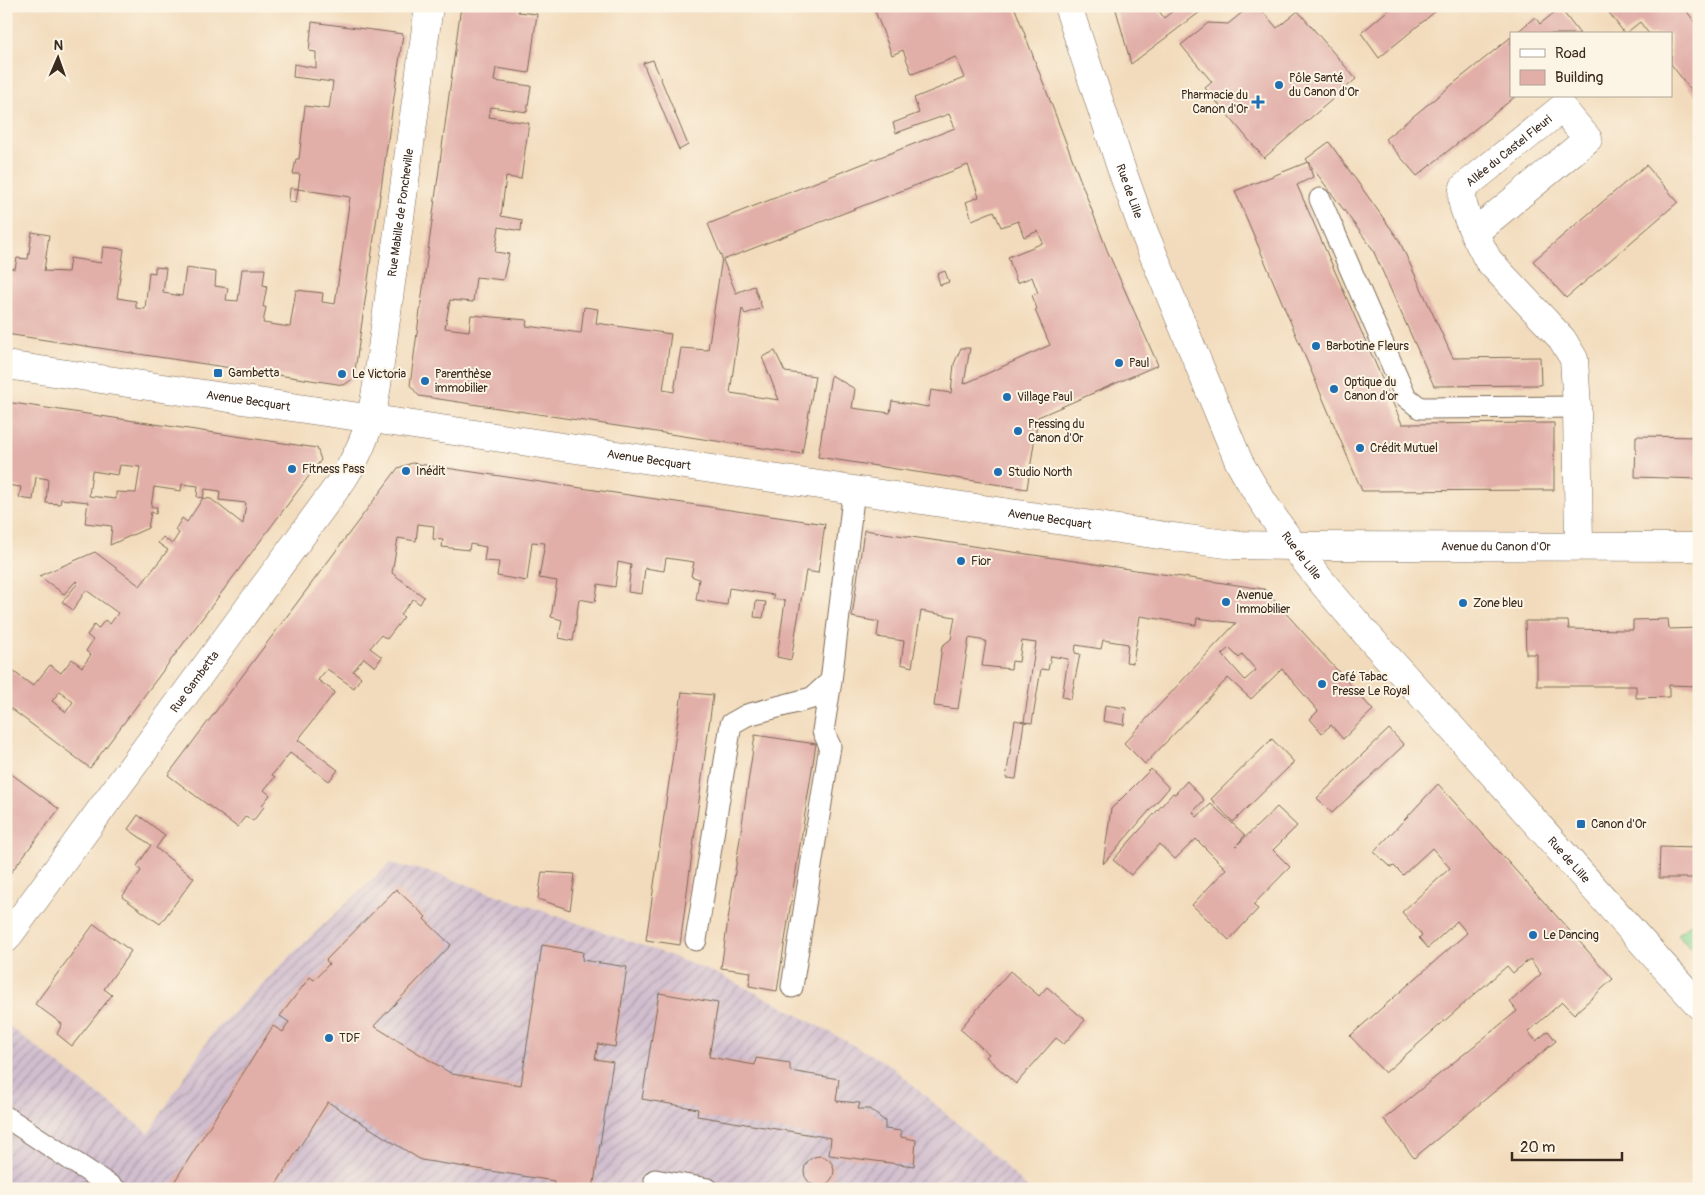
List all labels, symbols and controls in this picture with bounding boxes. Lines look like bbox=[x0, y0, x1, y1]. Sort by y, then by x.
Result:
north arrow bbox=[32, 32, 82, 82]
legend bbox=[1510, 32, 1672, 98]
text: N bbox=[53, 37, 63, 54]
text: Road bbox=[1555, 44, 1586, 63]
text: Building bbox=[1555, 68, 1603, 87]
place label: Pôle Santé du Canon d'Or bbox=[1289, 71, 1360, 100]
marker: Pôle Santé du Canon d'Or bbox=[1273, 79, 1285, 91]
place label: Pharmacie du Canon d'Or bbox=[1181, 88, 1249, 117]
marker: Pharmacie du Canon d'Or bbox=[1252, 96, 1264, 108]
street label: Allée du Castel Fleuri bbox=[1463, 112, 1555, 190]
street label: Rue Mabille de Poncheville bbox=[384, 148, 417, 278]
street label: Rue de Lille bbox=[1113, 162, 1146, 220]
place label: Barbotine Fleurs bbox=[1326, 339, 1409, 354]
marker: Barbotine Fleurs bbox=[1310, 340, 1322, 352]
place label: Paul bbox=[1129, 356, 1150, 371]
marker: Paul bbox=[1113, 357, 1125, 369]
place label: Gambetta bbox=[228, 366, 280, 381]
marker: Gambetta bbox=[212, 367, 224, 379]
place label: Le Victoria bbox=[352, 367, 406, 382]
place label: Parenthèse immobilier bbox=[435, 367, 491, 396]
marker: Le Victoria bbox=[336, 368, 348, 380]
marker: Parenthèse immobilier bbox=[419, 375, 431, 387]
place label: Optique du Canon d'or bbox=[1344, 375, 1399, 404]
marker: Optique du Canon d'or bbox=[1328, 383, 1340, 395]
street label: Avenue Becquart bbox=[205, 387, 292, 414]
place label: Village Paul bbox=[1017, 390, 1073, 405]
marker: Village Paul bbox=[1001, 391, 1013, 403]
place label: Pressing du Canon d'Or bbox=[1028, 417, 1084, 446]
marker: Pressing du Canon d'Or bbox=[1012, 425, 1024, 437]
place label: Crédit Mutuel bbox=[1370, 441, 1438, 456]
marker: Crédit Mutuel bbox=[1354, 442, 1366, 454]
street label: Avenue Becquart bbox=[606, 446, 692, 473]
place label: Fitness Pass bbox=[302, 462, 365, 477]
marker: Fitness Pass bbox=[286, 463, 298, 475]
place label: Inédit bbox=[416, 464, 446, 479]
marker: Inédit bbox=[400, 465, 412, 477]
place label: Studio North bbox=[1008, 465, 1073, 480]
marker: Studio North bbox=[992, 466, 1004, 478]
street label: Avenue Becquart bbox=[1007, 505, 1093, 532]
street label: Rue de Lille bbox=[1278, 529, 1325, 583]
street label: Avenue du Canon d'Or bbox=[1441, 539, 1552, 554]
place label: Fior bbox=[971, 554, 992, 569]
marker: Fior bbox=[955, 555, 967, 567]
place label: Avenue Immobilier bbox=[1236, 588, 1291, 617]
marker: Avenue Immobilier bbox=[1220, 596, 1232, 608]
place label: Zone bleu bbox=[1473, 596, 1523, 611]
marker: Zone bleu bbox=[1457, 597, 1469, 609]
street label: Rue Gambetta bbox=[167, 648, 222, 715]
place label: Café Tabac Presse Le Royal bbox=[1332, 670, 1410, 699]
marker: Café Tabac Presse Le Royal bbox=[1316, 678, 1328, 690]
place label: Canon d'Or bbox=[1591, 817, 1647, 832]
marker: Canon d'Or bbox=[1575, 818, 1587, 830]
street label: Rue de Lille bbox=[1544, 834, 1593, 886]
place label: Le Dancing bbox=[1543, 928, 1599, 943]
marker: Le Dancing bbox=[1527, 929, 1539, 941]
place label: TDF bbox=[339, 1031, 360, 1046]
marker: TDF bbox=[323, 1032, 335, 1044]
scale bar bbox=[1512, 1130, 1622, 1162]
text: 20 m bbox=[1520, 1138, 1555, 1157]

